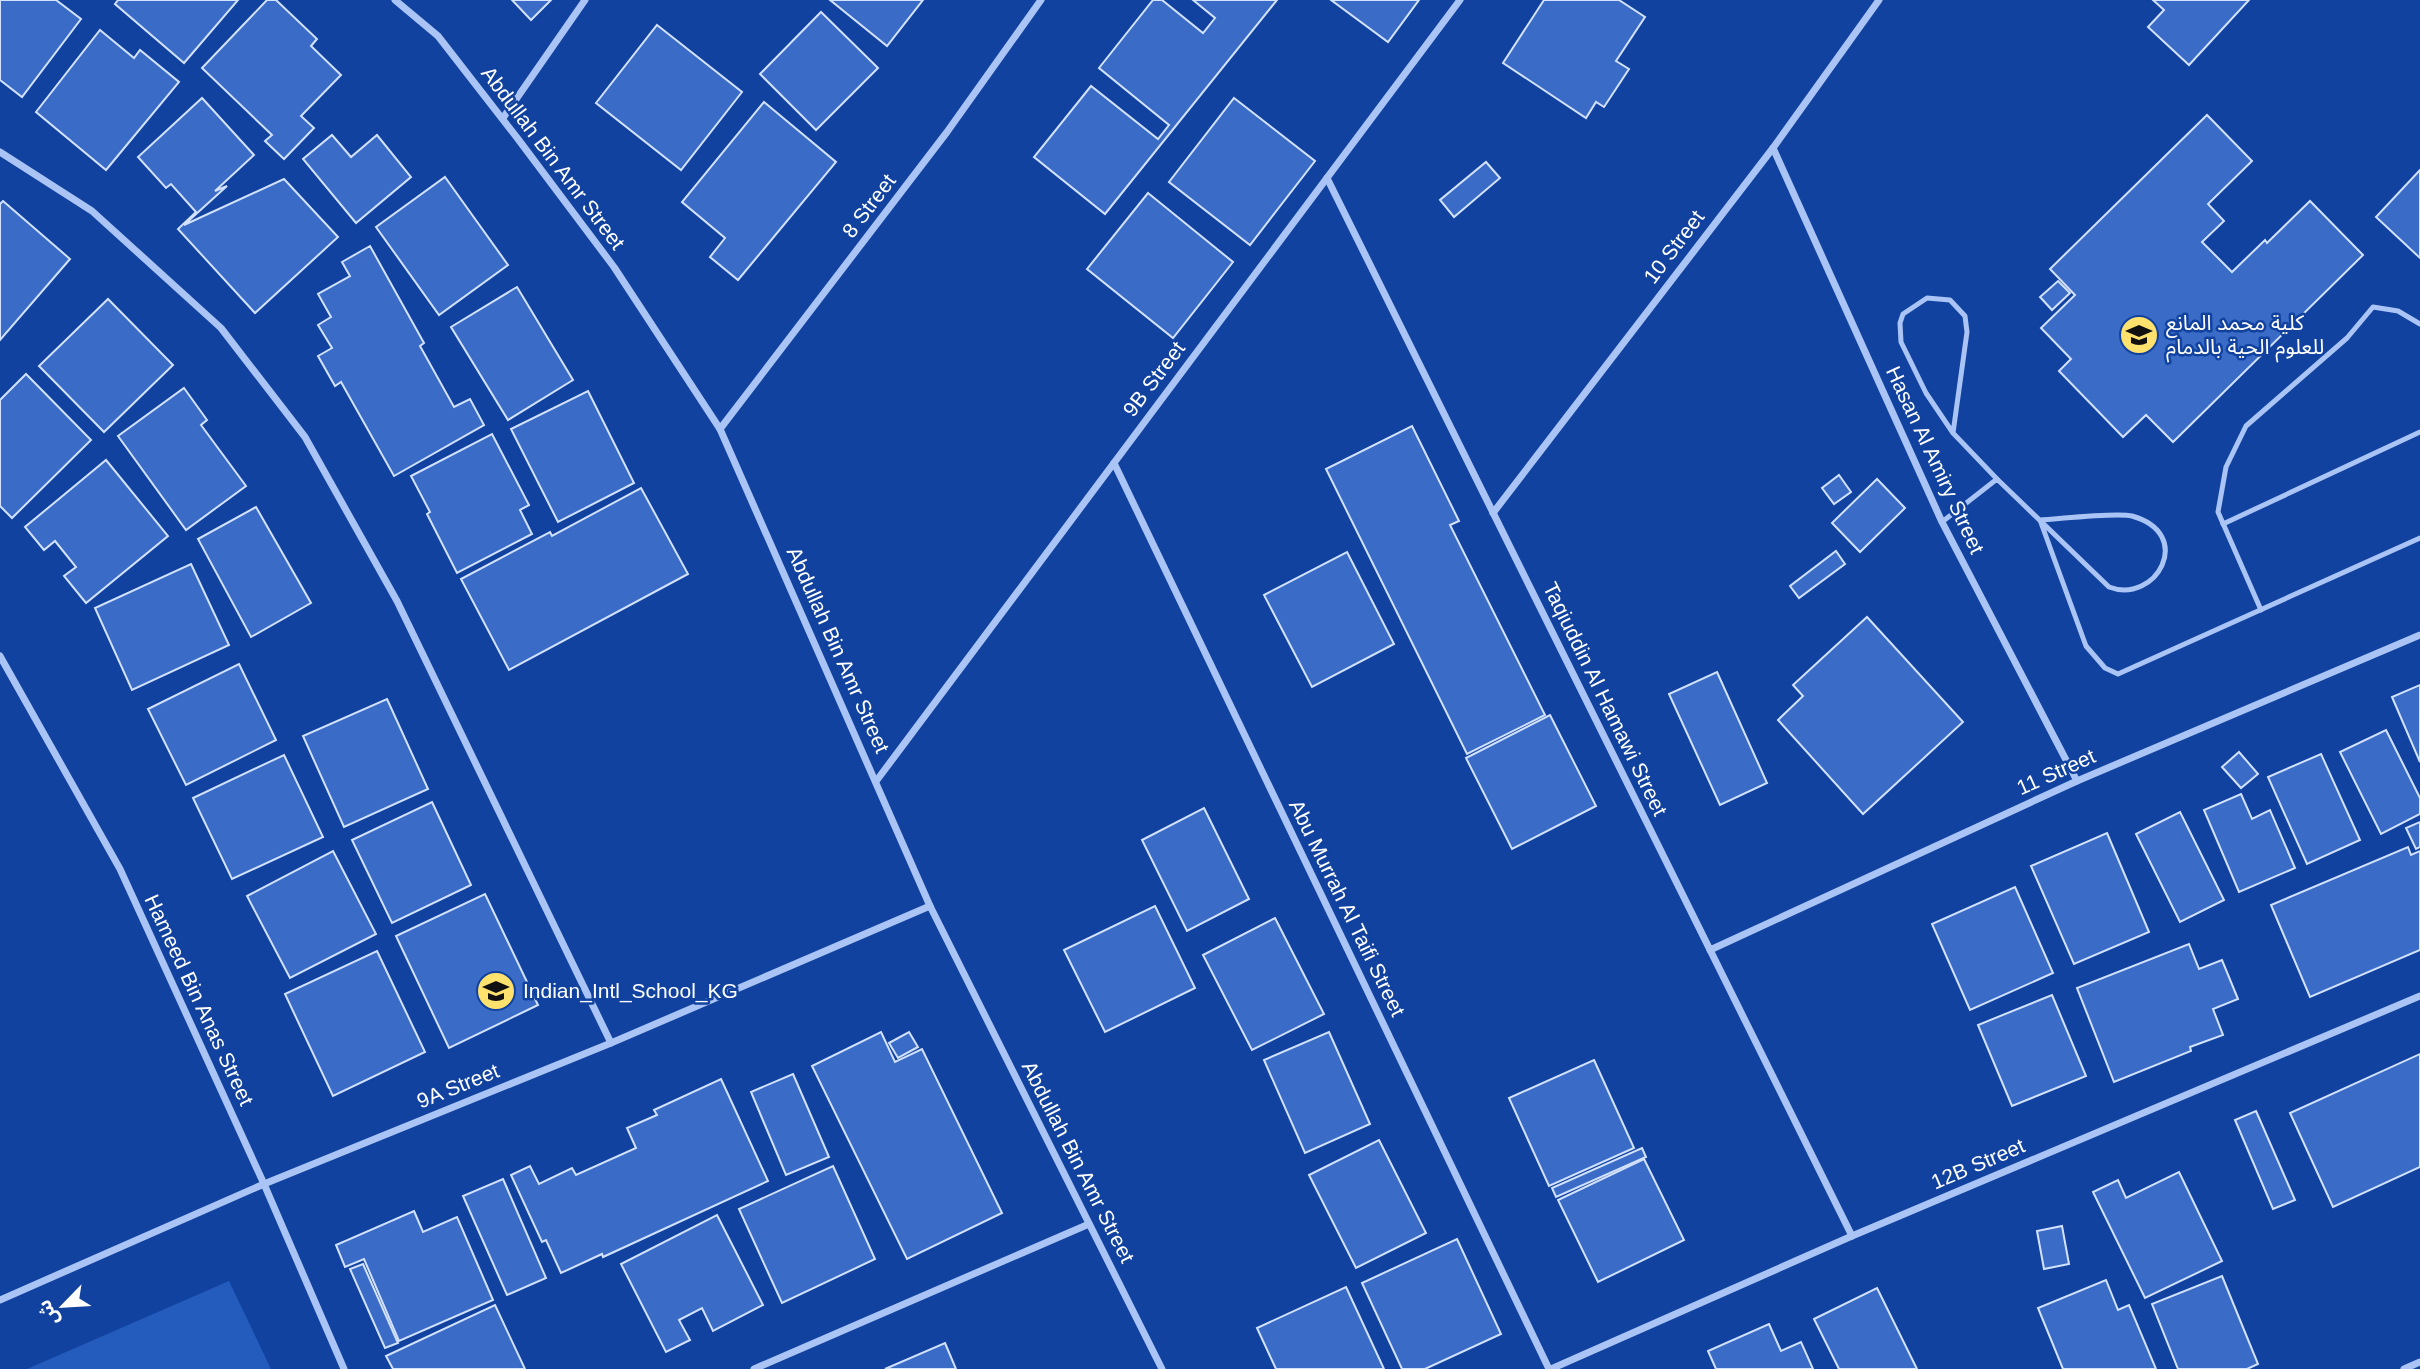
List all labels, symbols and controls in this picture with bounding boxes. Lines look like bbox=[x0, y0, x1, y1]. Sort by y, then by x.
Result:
street label: Abdullah Bin Amr Street bbox=[477, 62, 630, 254]
street label: 8 Street bbox=[837, 169, 900, 242]
street label: 10 Street bbox=[1639, 206, 1709, 288]
place label: كلية محمد المانع للعلوم الحية بالدمام bbox=[2166, 311, 2324, 363]
school or university icon: كلية محمد المانع للعلوم الحية بالدمام bbox=[2118, 314, 2160, 356]
street label: 9B Street bbox=[1118, 337, 1189, 421]
street label: Hasan Al Amiry Street bbox=[1882, 362, 1989, 557]
street label: Abdullah Bin Amr Street bbox=[783, 543, 894, 756]
street label: Taqiuddin Al Hamawi Street bbox=[1539, 578, 1672, 819]
street label: 11 Street bbox=[2013, 744, 2099, 799]
street label: Abu Murrah Al Taifi Street bbox=[1285, 796, 1410, 1020]
street label: Hameed Bin Anas Street bbox=[140, 891, 259, 1109]
school or university icon: Indian_Intl_School_KG bbox=[475, 970, 517, 1012]
place label: Indian_Intl_School_KG bbox=[523, 979, 738, 1003]
street label: Abdullah Bin Amr Street bbox=[1018, 1057, 1139, 1266]
street label: 9A Street bbox=[413, 1059, 502, 1112]
street label: 12B Street bbox=[1928, 1134, 2028, 1194]
north arrow bbox=[28, 1271, 98, 1341]
text: ش bbox=[33, 1297, 63, 1329]

